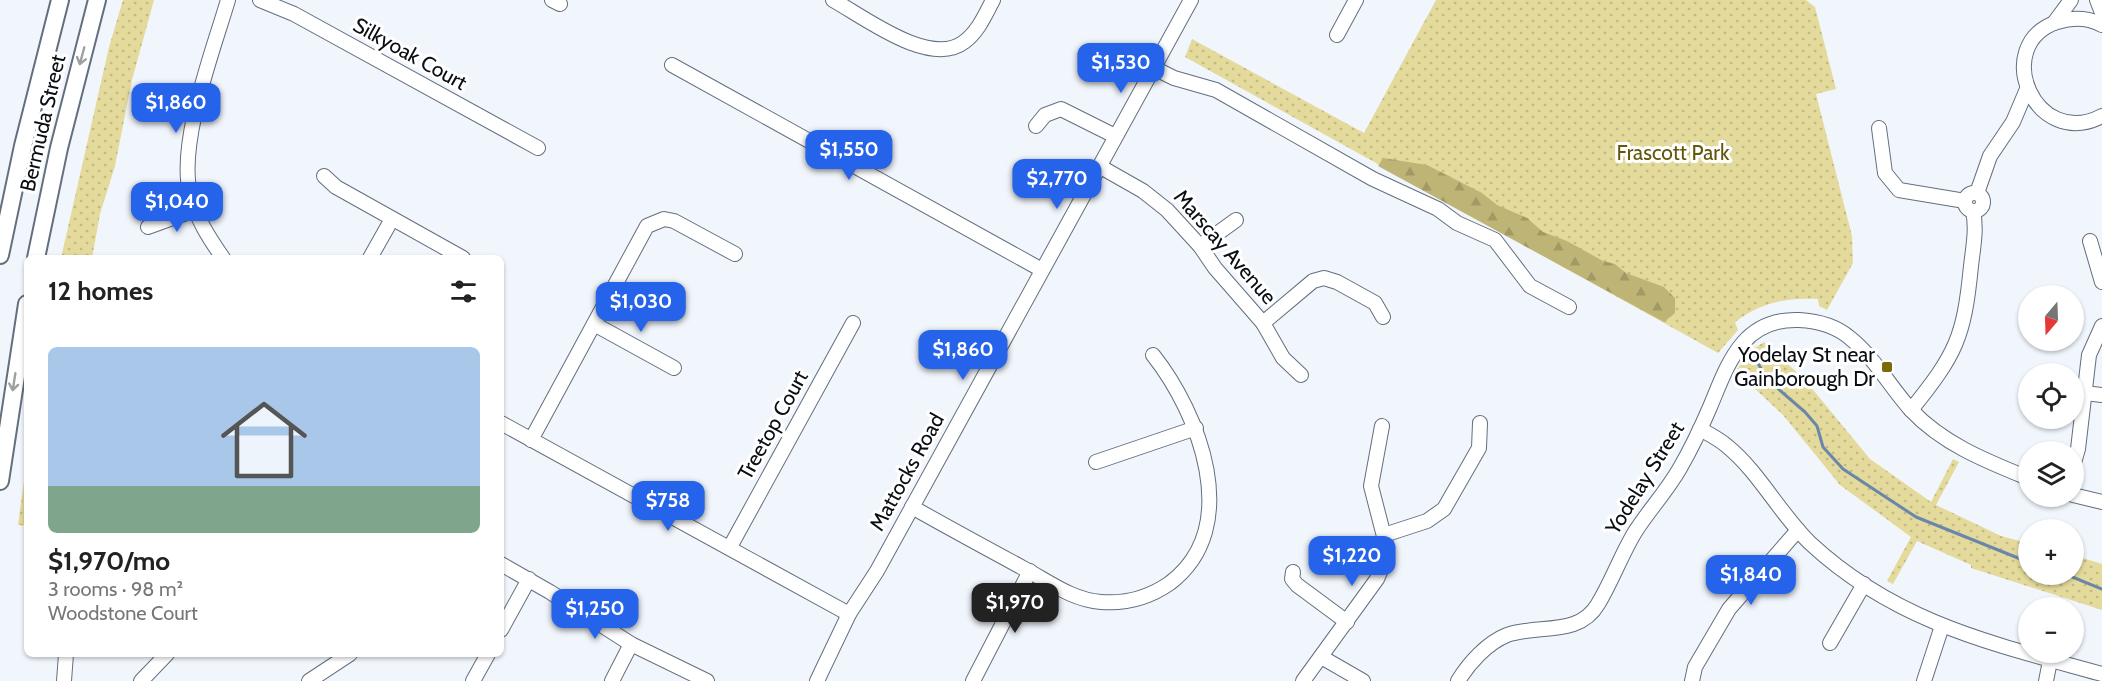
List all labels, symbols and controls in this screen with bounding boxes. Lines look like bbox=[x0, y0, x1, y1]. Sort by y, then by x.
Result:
street label: Silkyoak Court bbox=[349, 12, 471, 95]
pin: $1,530 bbox=[1072, 43, 1170, 94]
one-way arrow bbox=[76, 47, 87, 66]
text: $1,530 bbox=[1091, 50, 1151, 74]
street label: Bermuda Street bbox=[15, 52, 70, 194]
pin: $1,860 bbox=[127, 83, 225, 134]
text: $1,860 bbox=[145, 90, 207, 114]
pin: $1,550 bbox=[800, 130, 898, 181]
text: $1,550 bbox=[819, 137, 879, 161]
park label: Frascott Park bbox=[1617, 140, 1730, 165]
pin: $2,770 bbox=[1008, 159, 1106, 210]
text: $2,770 bbox=[1026, 166, 1088, 190]
pin: $1,040 bbox=[128, 182, 226, 233]
street label: Marscay Avenue bbox=[1169, 184, 1282, 309]
text: $1,040 bbox=[145, 189, 209, 213]
text: 12 homes bbox=[48, 275, 153, 307]
icon: filters bbox=[447, 275, 480, 308]
pin: $1,030 bbox=[592, 282, 690, 333]
north arrow bbox=[2018, 285, 2084, 351]
map controls bbox=[2018, 285, 2084, 663]
text: $1,030 bbox=[610, 289, 672, 313]
pin: $1,860 bbox=[914, 330, 1012, 381]
text: $1,860 bbox=[932, 337, 994, 361]
place label: Yodelay St near Gainborough Dr bbox=[1734, 342, 1875, 391]
marker: Yodelay St near Gainborough Dr bbox=[1880, 360, 1894, 374]
button: locate bbox=[2018, 363, 2084, 429]
street label: Treetop Court bbox=[732, 366, 813, 484]
one-way arrow bbox=[8, 372, 19, 392]
icon: home bbox=[210, 386, 318, 494]
street label: Mattocks Road bbox=[864, 409, 949, 535]
street label: Yodelay Street bbox=[1600, 417, 1689, 539]
button: layers bbox=[2018, 441, 2084, 507]
pin: $758 bbox=[632, 481, 704, 532]
text: $758 bbox=[646, 488, 690, 512]
button: + bbox=[2018, 519, 2084, 585]
pin: $1,220 bbox=[1303, 536, 1401, 587]
text: $1,220 bbox=[1323, 543, 1381, 567]
text: $1,970/mo bbox=[48, 545, 170, 577]
pin: $1,840 bbox=[1702, 555, 1800, 606]
text: $1,840 bbox=[1720, 562, 1782, 586]
text: 3 rooms · 98 m² bbox=[48, 577, 183, 601]
pin: $1,970 bbox=[966, 583, 1064, 634]
pin: $1,250 bbox=[546, 589, 644, 640]
text: $1,970 bbox=[986, 590, 1044, 614]
text: $1,250 bbox=[565, 596, 625, 620]
button: − bbox=[2018, 597, 2084, 663]
text: Woodstone Court bbox=[48, 601, 198, 625]

